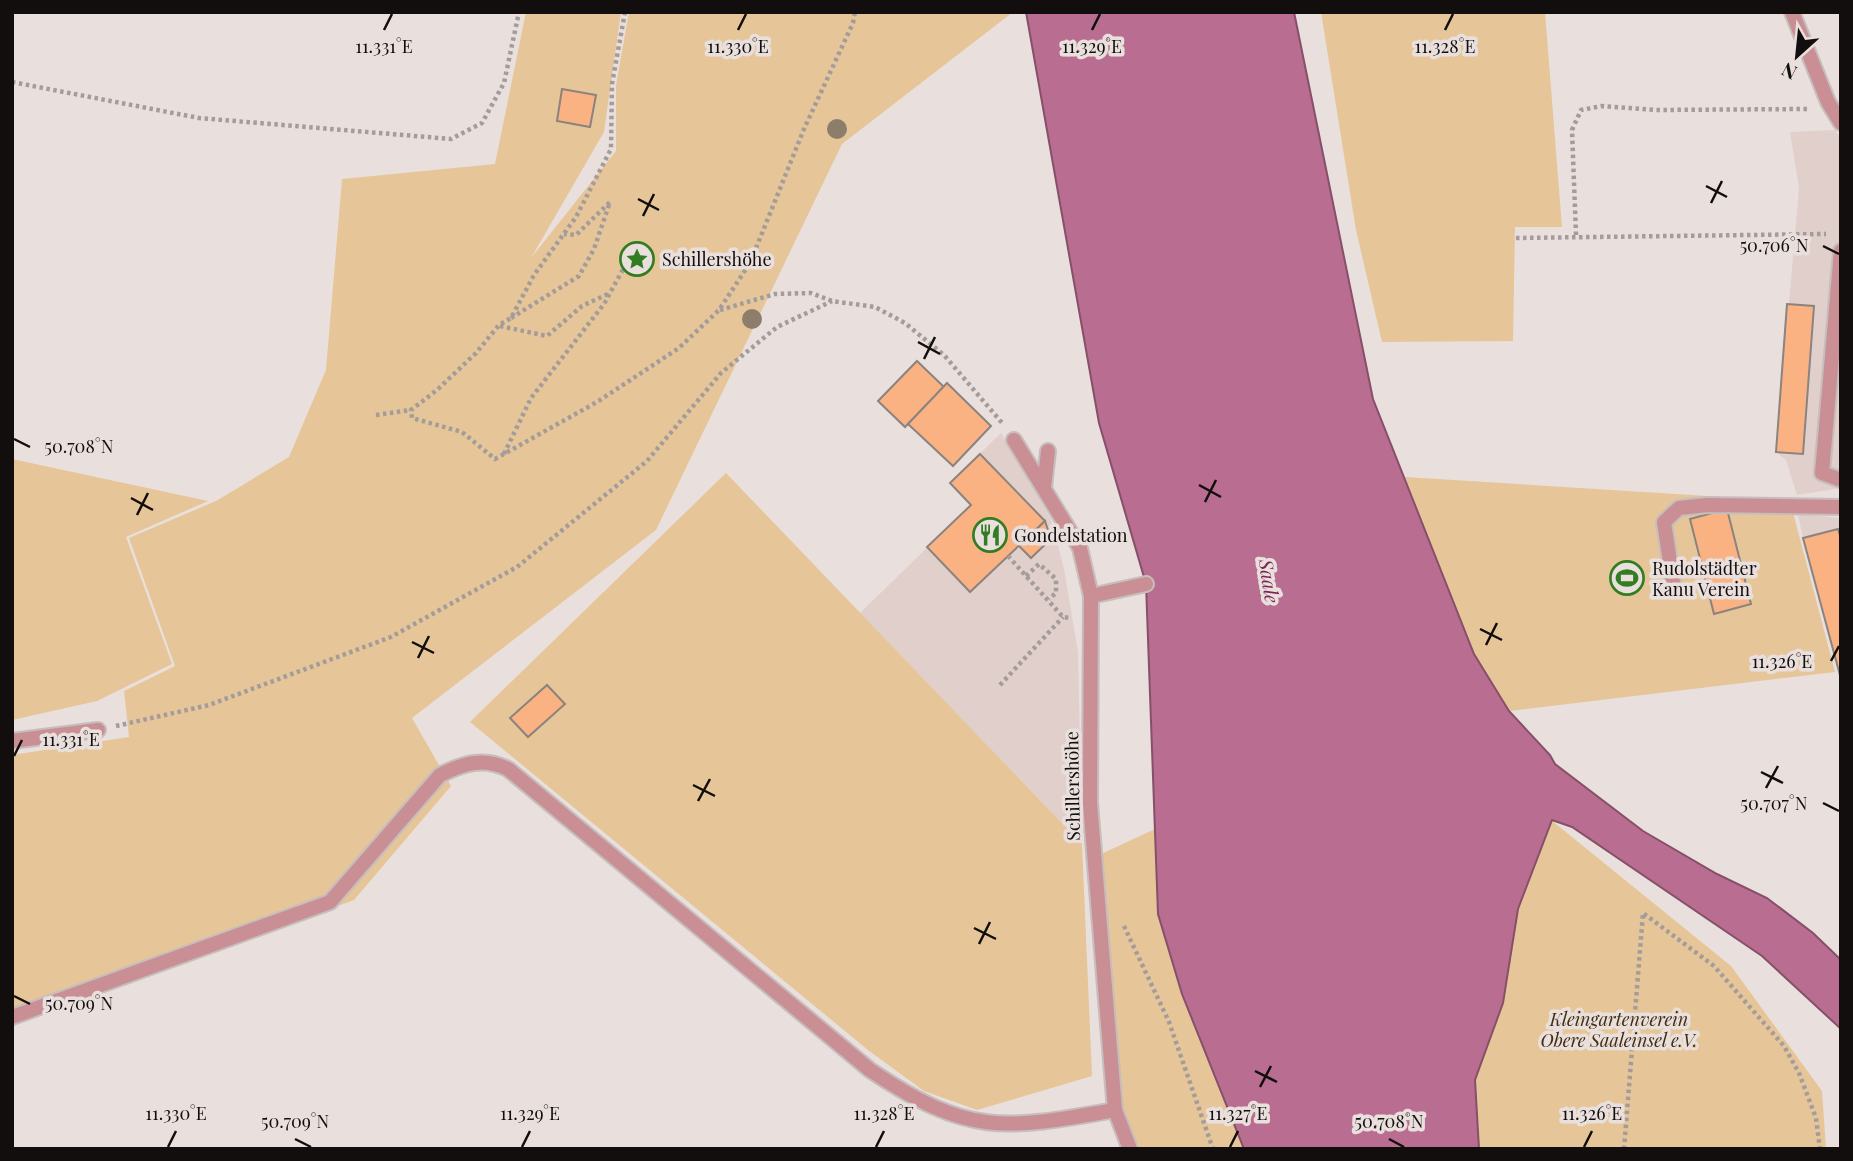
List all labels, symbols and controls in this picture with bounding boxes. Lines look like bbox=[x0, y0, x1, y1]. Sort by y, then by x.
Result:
north arrow bbox=[1762, 21, 1832, 91]
text: 11.331°E bbox=[355, 34, 413, 58]
text: 11.330°E bbox=[707, 34, 769, 58]
text: 11.329°E bbox=[1062, 34, 1122, 58]
text: 11.328°E bbox=[1415, 34, 1475, 58]
text: N bbox=[1777, 57, 1801, 87]
text: 50.706°N bbox=[1740, 233, 1809, 257]
place icon: Schillershöhe bbox=[618, 240, 656, 278]
place label: Schillershöhe bbox=[662, 247, 772, 271]
text: 50.708°N bbox=[45, 434, 114, 458]
restaurant icon: Gondelstation bbox=[971, 516, 1009, 554]
place label: Gondelstation bbox=[1014, 523, 1128, 547]
water label: Saale bbox=[1254, 556, 1286, 605]
place label: Rudolstädter Kanu Verein bbox=[1652, 556, 1757, 601]
sports icon: Rudolstädter Kanu Verein bbox=[1608, 559, 1646, 597]
text: 11.326°E bbox=[1752, 649, 1812, 673]
text: 11.331°E bbox=[42, 727, 100, 751]
street label: Schillershöhe bbox=[1059, 731, 1085, 841]
text: 50.707°N bbox=[1741, 791, 1808, 815]
text: 50.709°N bbox=[45, 991, 113, 1015]
park label: Kleingartenverein Obere Saaleinsel e.V. bbox=[1541, 1007, 1697, 1052]
text: 11.330°E bbox=[145, 1101, 207, 1125]
text: 11.329°E bbox=[500, 1101, 560, 1125]
text: 11.328°E bbox=[854, 1101, 914, 1125]
text: 11.327°E bbox=[1209, 1101, 1267, 1125]
text: 11.326°E bbox=[1562, 1101, 1622, 1125]
text: 50.709°N bbox=[261, 1109, 329, 1133]
text: 50.708°N bbox=[1355, 1109, 1424, 1133]

